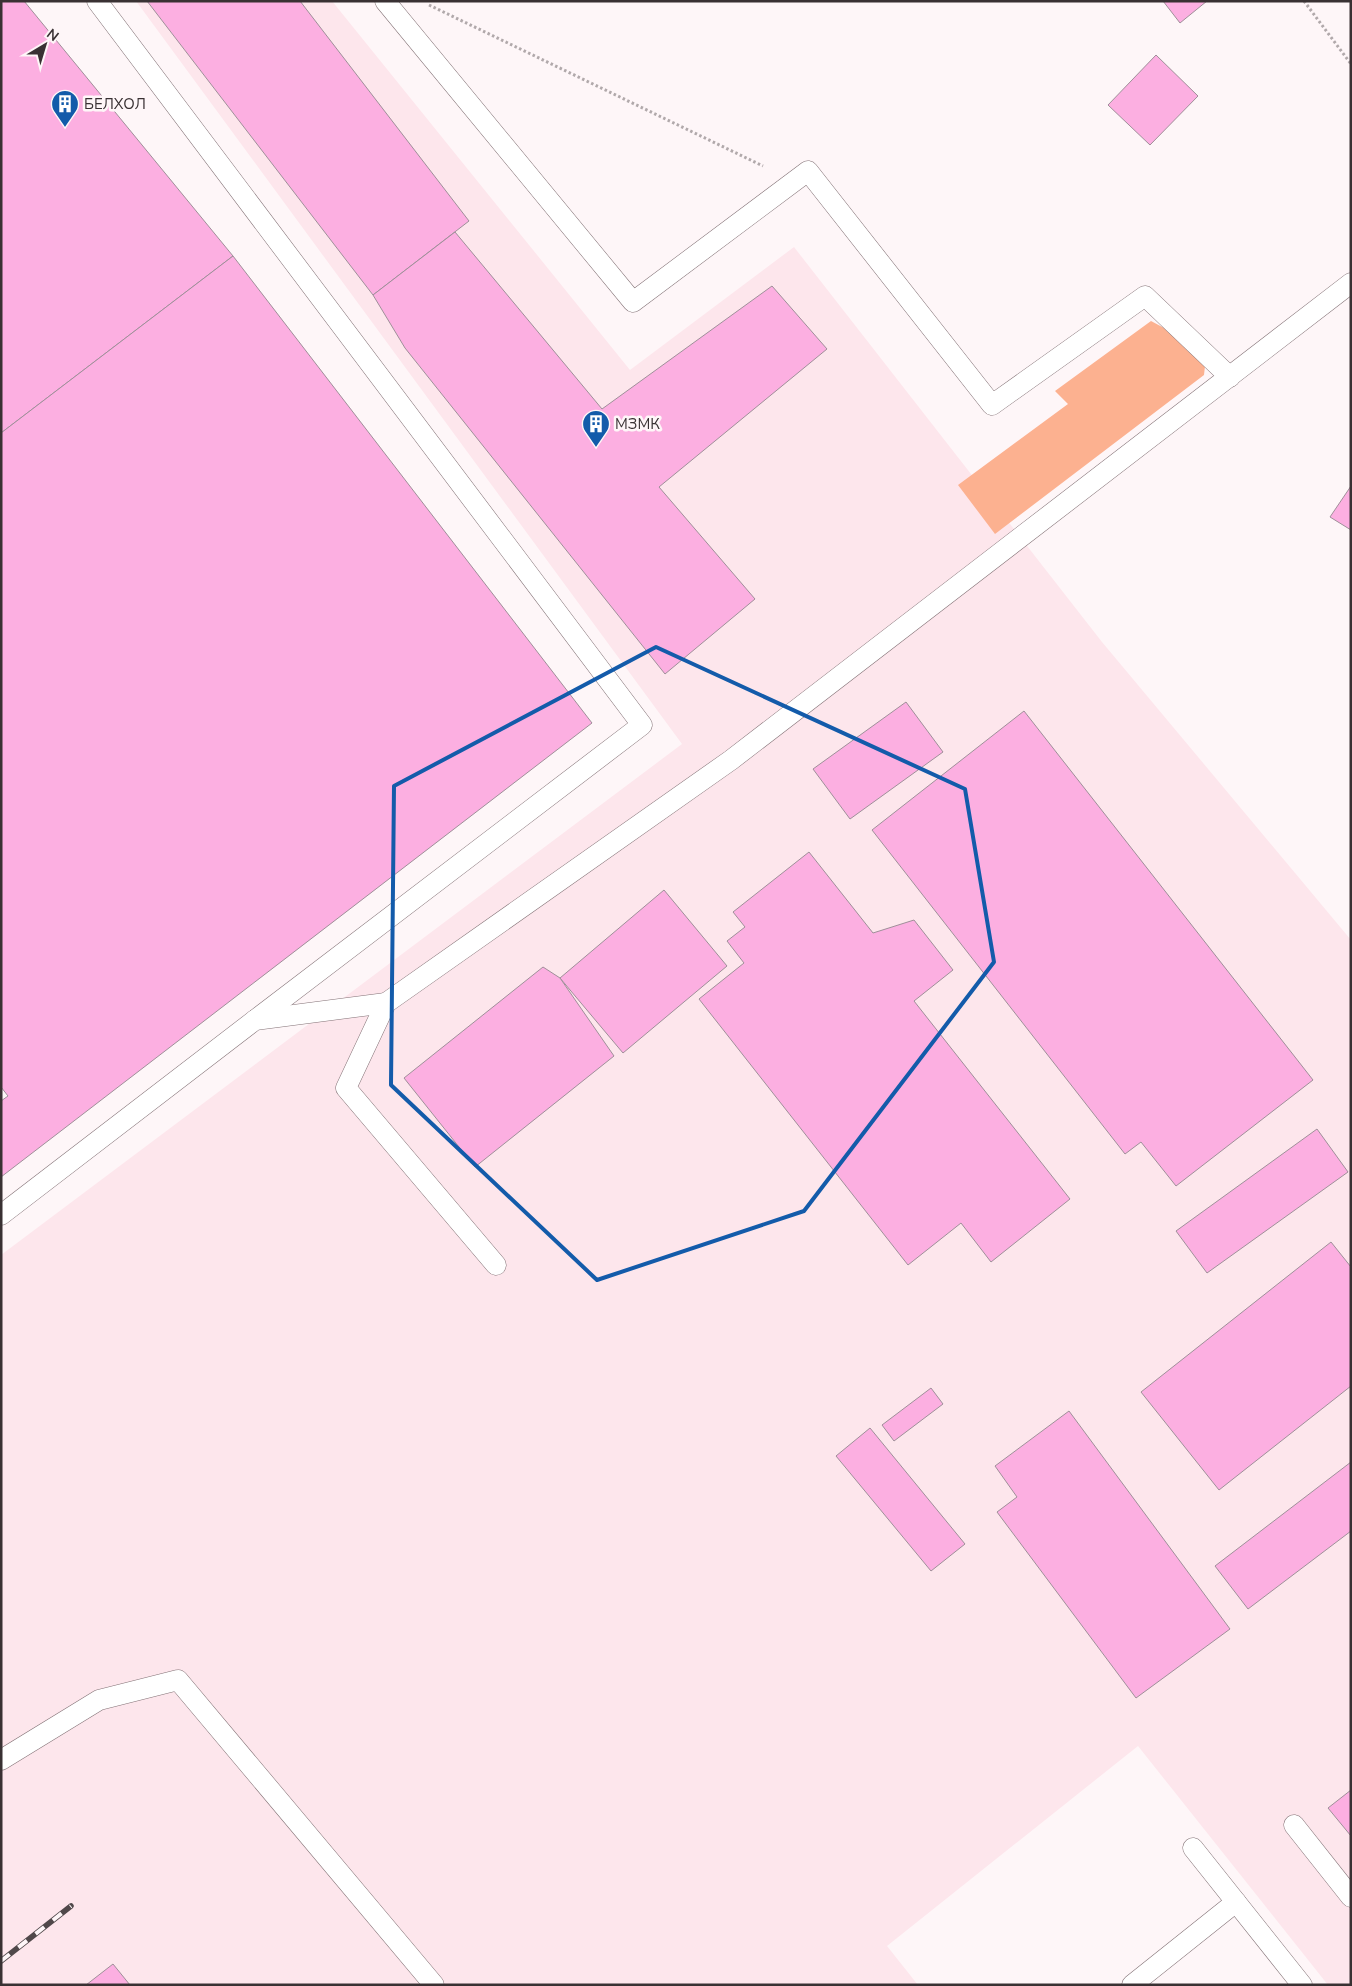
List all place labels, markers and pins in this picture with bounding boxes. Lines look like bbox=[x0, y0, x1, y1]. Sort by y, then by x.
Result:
building icon: БЕЛХОЛ bbox=[50, 89, 80, 128]
place label: БЕЛХОЛ bbox=[84, 94, 146, 114]
building icon: МЗМК bbox=[581, 409, 611, 448]
place label: МЗМК bbox=[615, 414, 660, 434]

